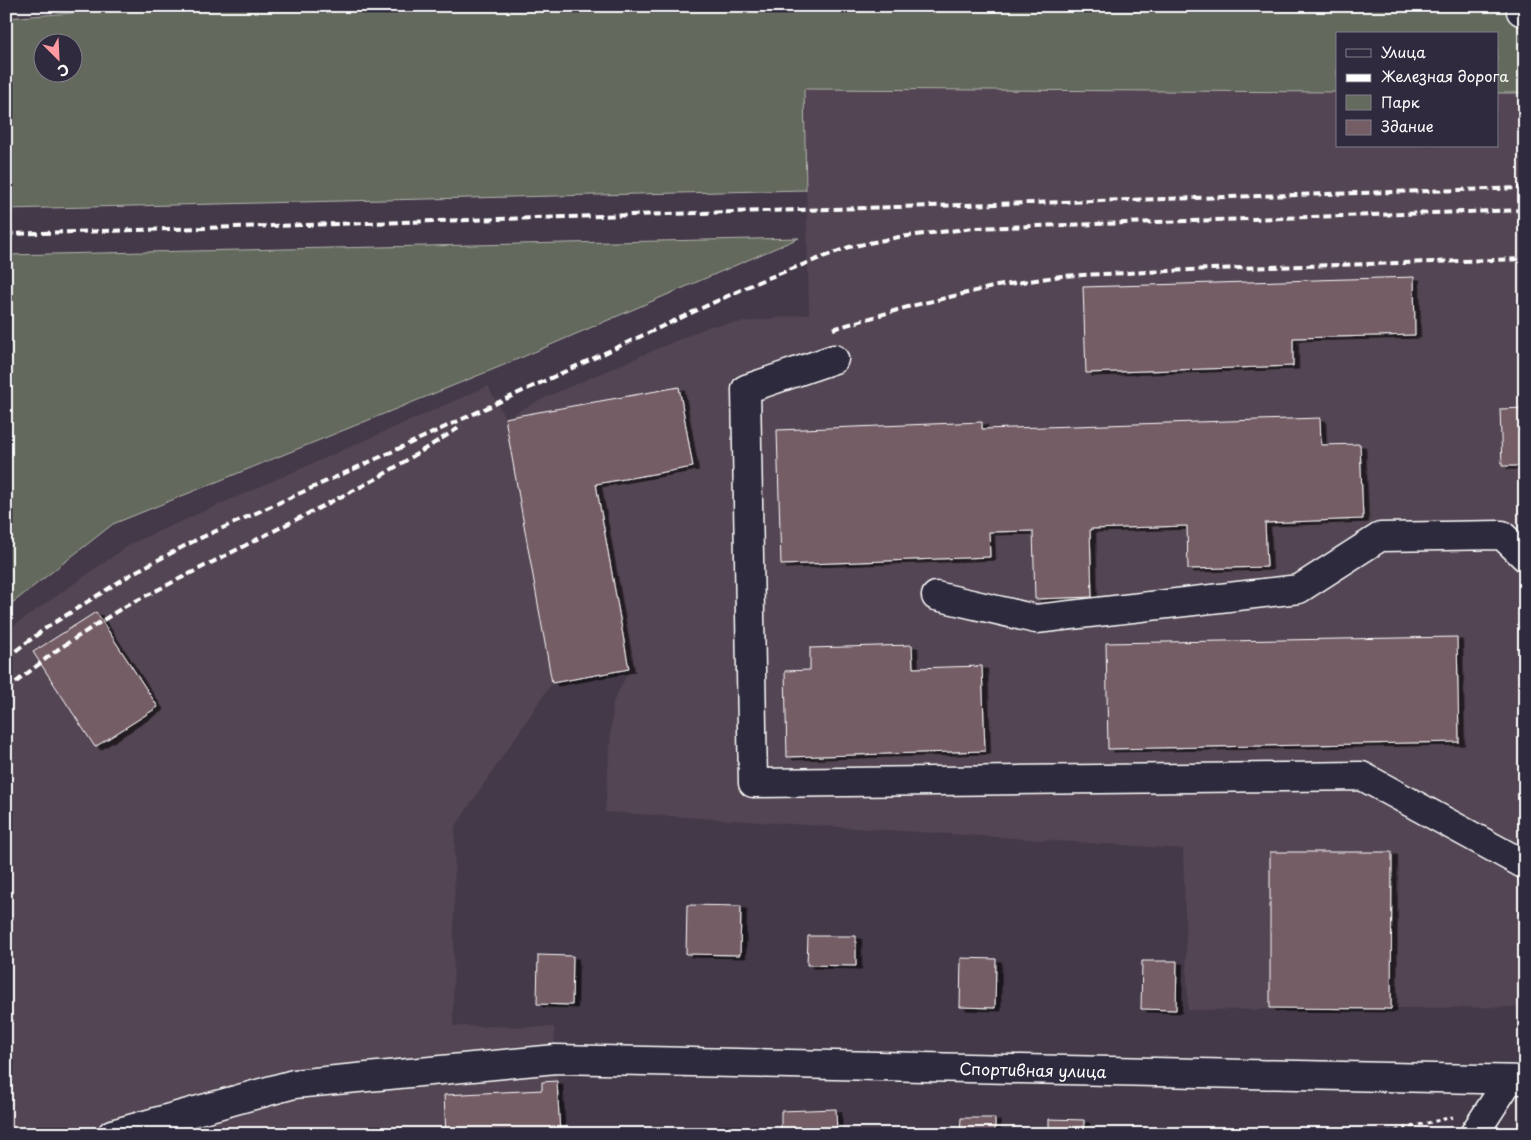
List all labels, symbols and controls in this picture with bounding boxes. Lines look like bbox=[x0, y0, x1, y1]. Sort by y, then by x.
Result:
north arrow bbox=[32, 32, 82, 82]
legend bbox=[1336, 32, 1498, 148]
text: Улица bbox=[1381, 40, 1426, 63]
text: С bbox=[54, 59, 73, 82]
text: Железная дорога bbox=[1381, 64, 1509, 87]
text: Парк bbox=[1381, 90, 1420, 113]
text: Здание bbox=[1381, 114, 1434, 137]
street label: Спортивная улица bbox=[959, 1056, 1107, 1083]

